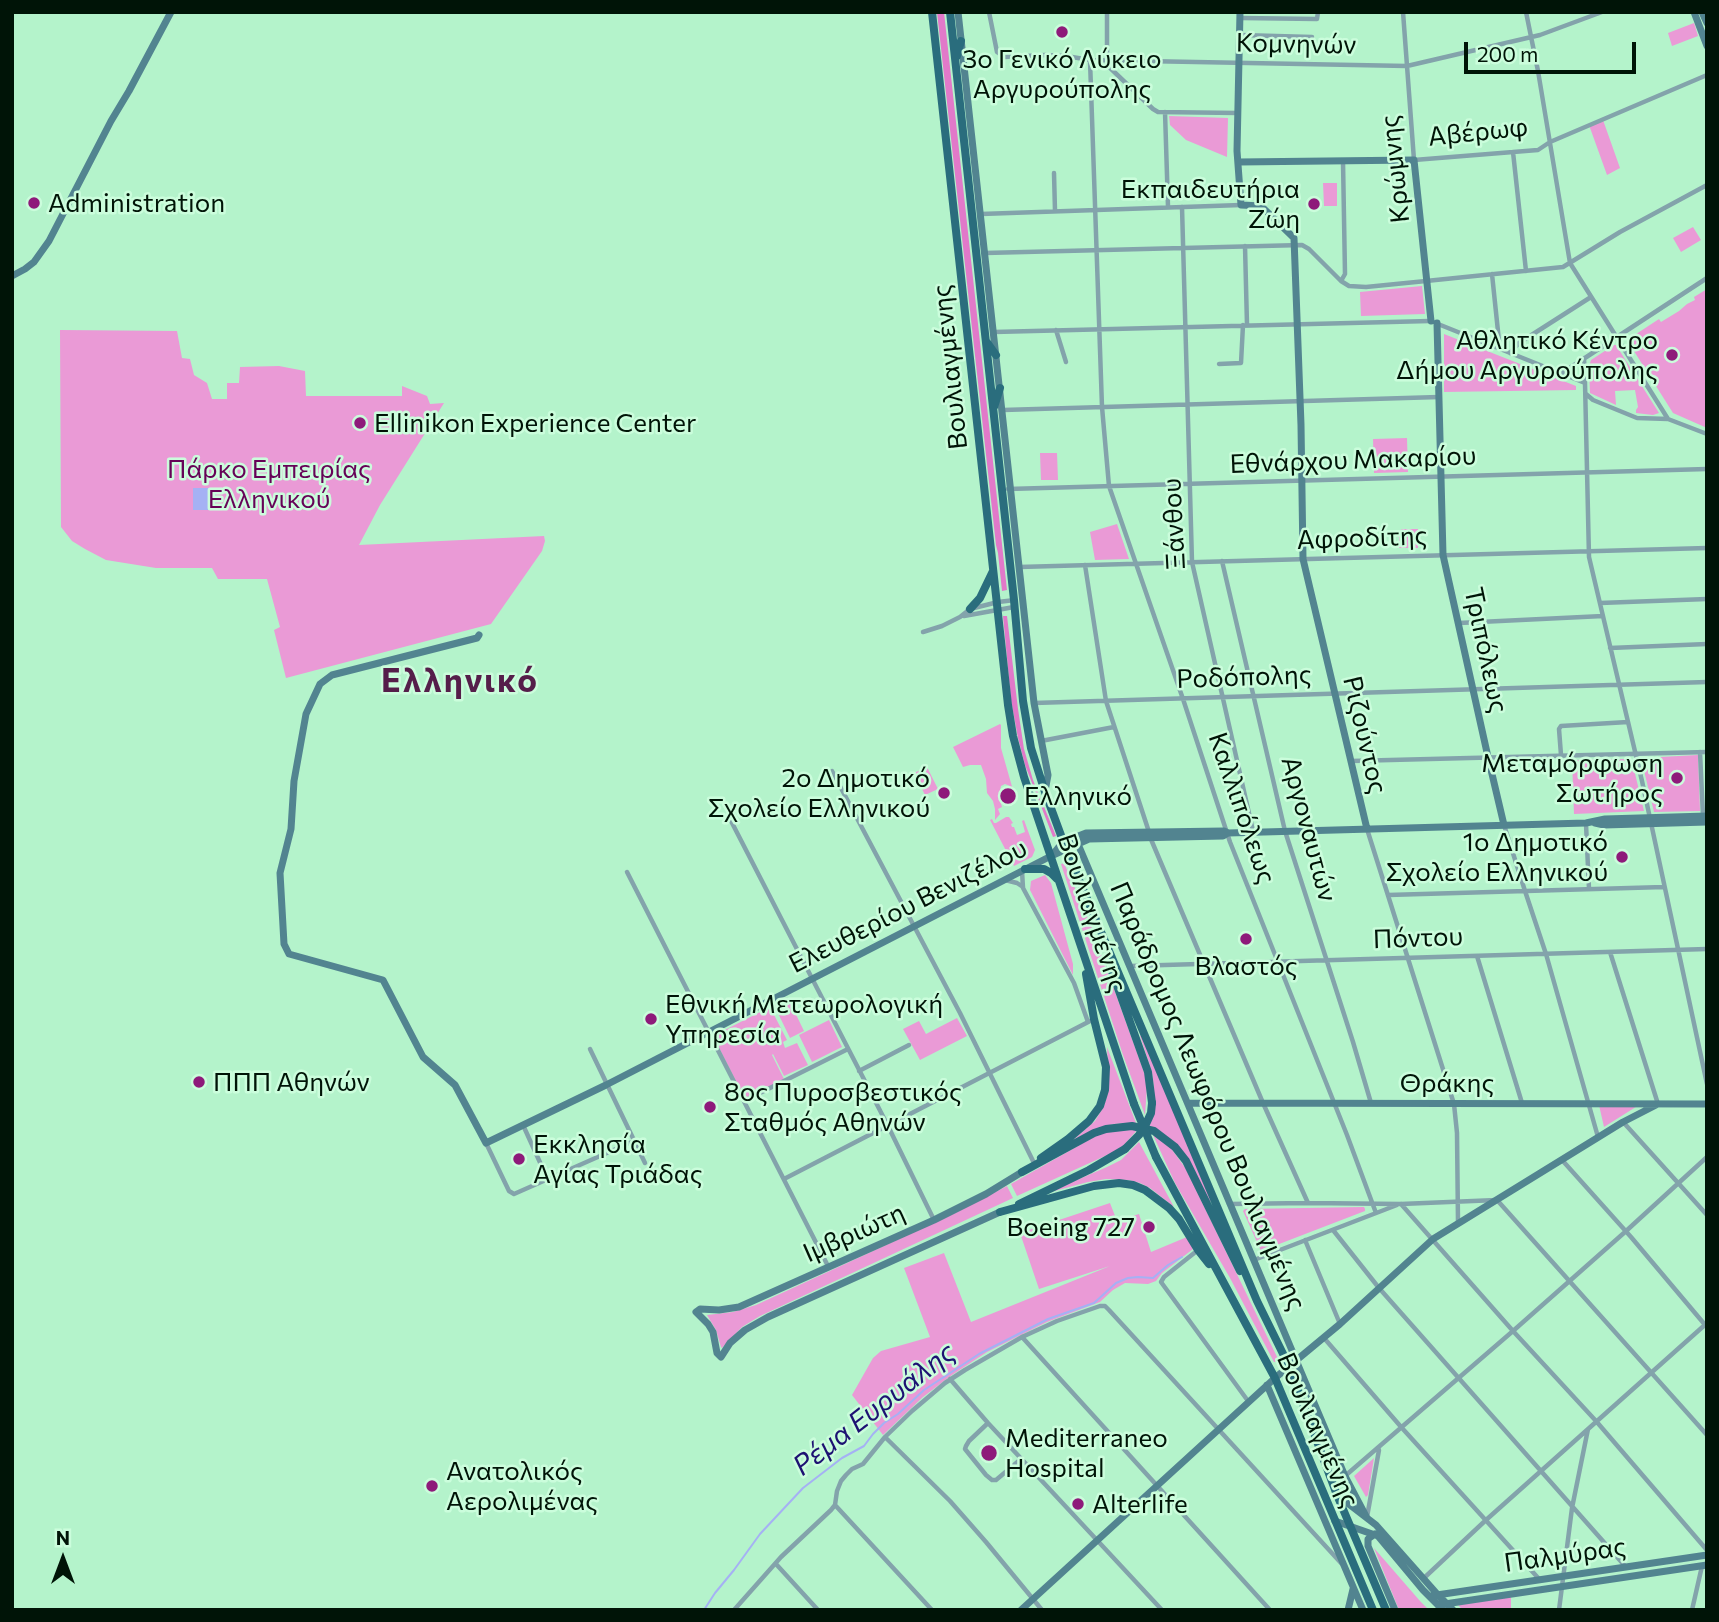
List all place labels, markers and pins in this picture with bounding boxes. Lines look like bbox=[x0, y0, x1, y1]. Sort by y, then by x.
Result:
marker: 3ο Γενικό Λύκειο Αργυρούπολης bbox=[1054, 24, 1070, 40]
place label: 3ο Γενικό Λύκειο Αργυρούπολης bbox=[963, 43, 1161, 104]
place label: Εκπαιδευτήρια Ζώη bbox=[1121, 173, 1300, 234]
place label: Administration bbox=[48, 187, 225, 219]
marker: Administration bbox=[26, 195, 42, 211]
marker: Εκπαιδευτήρια Ζώη bbox=[1306, 196, 1322, 212]
place label: Αθλητικό Κέντρο Δήμου Αργυρούπολης bbox=[1396, 324, 1658, 386]
marker: Αθλητικό Κέντρο Δήμου Αργυρούπολης bbox=[1664, 347, 1680, 363]
place label: Ellinikon Experience Center bbox=[374, 407, 696, 439]
marker: Ellinikon Experience Center bbox=[352, 415, 368, 431]
place label: Μεταμόρφωση Σωτήρος bbox=[1481, 747, 1663, 808]
place label: 2ο Δημοτικό Σχολείο Ελληνικού bbox=[708, 762, 930, 824]
marker: Μεταμόρφωση Σωτήρος bbox=[1669, 770, 1685, 786]
place label: Ελληνικό bbox=[1024, 780, 1132, 812]
marker: 2ο Δημοτικό Σχολείο Ελληνικού bbox=[936, 785, 952, 801]
marker: Ελληνικό bbox=[998, 786, 1018, 806]
place label: 1ο Δημοτικό Σχολείο Ελληνικού bbox=[1386, 826, 1608, 888]
marker: 1ο Δημοτικό Σχολείο Ελληνικού bbox=[1614, 849, 1630, 865]
marker: Βλαστός bbox=[1238, 931, 1254, 947]
place label: Βλαστός bbox=[1194, 950, 1298, 982]
place label: Εθνική Μετεωρολογική Υπηρεσία bbox=[665, 988, 943, 1050]
marker: Εθνική Μετεωρολογική Υπηρεσία bbox=[643, 1011, 659, 1027]
place label: ΠΠΠ Αθηνών bbox=[213, 1066, 370, 1098]
marker: ΠΠΠ Αθηνών bbox=[191, 1074, 207, 1090]
place label: 8ος Πυροσβεστικός Σταθμός Αθηνών bbox=[724, 1076, 962, 1138]
marker: 8ος Πυροσβεστικός Σταθμός Αθηνών bbox=[702, 1099, 718, 1115]
place label: Εκκλησία Αγίας Τριάδας bbox=[533, 1128, 702, 1190]
marker: Εκκλησία Αγίας Τριάδας bbox=[511, 1151, 527, 1167]
place label: Boeing 727 bbox=[1007, 1211, 1135, 1243]
marker: Boeing 727 bbox=[1141, 1219, 1157, 1235]
place label: Mediterraneo Hospital bbox=[1005, 1422, 1168, 1484]
marker: Mediterraneo Hospital bbox=[979, 1443, 999, 1463]
place label: Ανατολικός Αερολιμένας bbox=[446, 1455, 598, 1516]
marker: Ανατολικός Αερολιμένας bbox=[424, 1478, 440, 1494]
place label: Alterlife bbox=[1092, 1488, 1188, 1520]
marker: Alterlife bbox=[1070, 1496, 1086, 1512]

